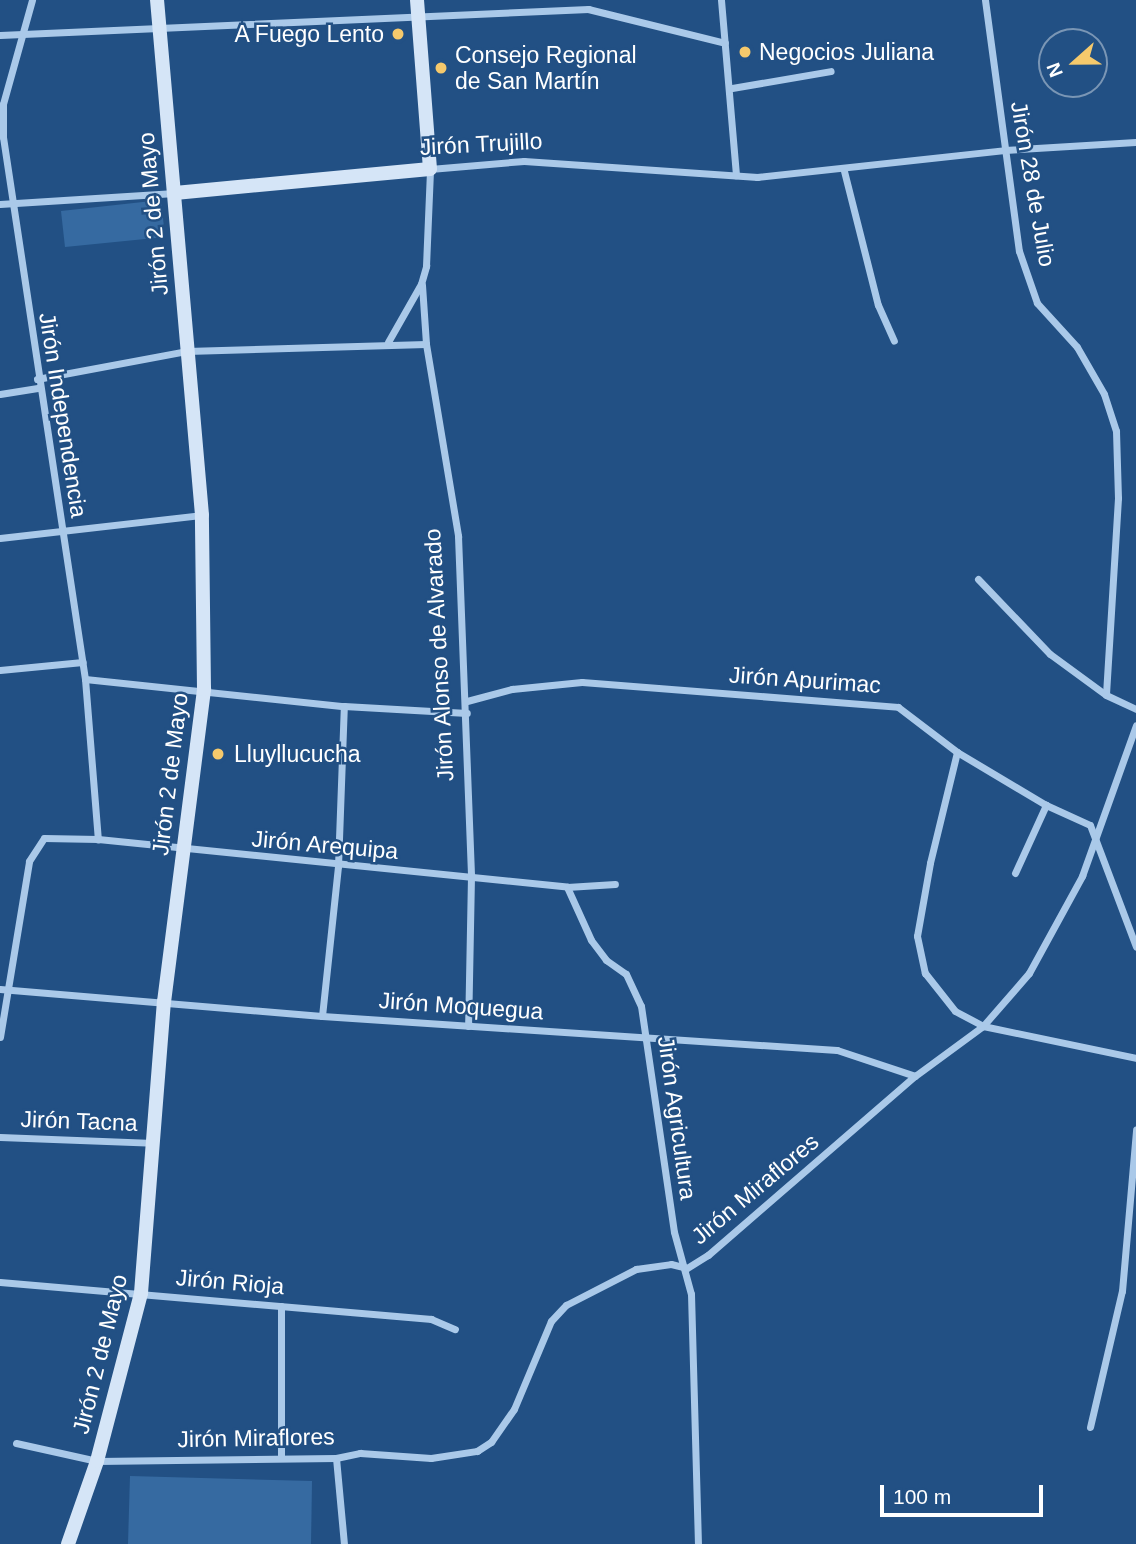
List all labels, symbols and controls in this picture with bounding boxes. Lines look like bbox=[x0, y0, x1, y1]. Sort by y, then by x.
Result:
place label: A Fuego Lento bbox=[233, 20, 384, 48]
marker: A Fuego Lento bbox=[390, 26, 406, 42]
north arrow bbox=[1038, 28, 1108, 98]
place label: Negocios Juliana bbox=[759, 38, 934, 66]
place label: Consejo Regional de San Martín bbox=[455, 41, 637, 95]
marker: Negocios Juliana bbox=[737, 44, 753, 60]
marker: Consejo Regional de San Martín bbox=[433, 60, 449, 76]
text: N bbox=[1043, 60, 1067, 80]
street label: Jirón 28 de Julio bbox=[1005, 99, 1061, 269]
street label: Jirón Trujillo bbox=[419, 127, 543, 161]
street label: Jirón 2 de Mayo bbox=[132, 131, 174, 297]
street label: Jirón Independencia bbox=[33, 311, 93, 519]
street label: Jirón Alonso de Alvarado bbox=[419, 527, 459, 783]
street label: Jirón Apurimac bbox=[728, 661, 882, 699]
street label: Jirón 2 de Mayo bbox=[146, 691, 194, 857]
place label: Lluyllucucha bbox=[234, 740, 361, 768]
marker: Lluyllucucha bbox=[208, 744, 228, 764]
street label: Jirón Arequipa bbox=[250, 825, 400, 865]
street label: Jirón Moquegua bbox=[378, 986, 544, 1026]
street label: Jirón Agricultura bbox=[652, 1034, 702, 1202]
street label: Jirón Tacna bbox=[20, 1105, 138, 1137]
street label: Jirón Miraflores bbox=[686, 1128, 824, 1250]
street label: Jirón Rioja bbox=[175, 1264, 285, 1300]
street label: Jirón 2 de Mayo bbox=[67, 1271, 133, 1437]
street label: Jirón Miraflores bbox=[177, 1423, 335, 1453]
scale bar bbox=[884, 1470, 1047, 1514]
text: 100 m bbox=[893, 1485, 951, 1508]

